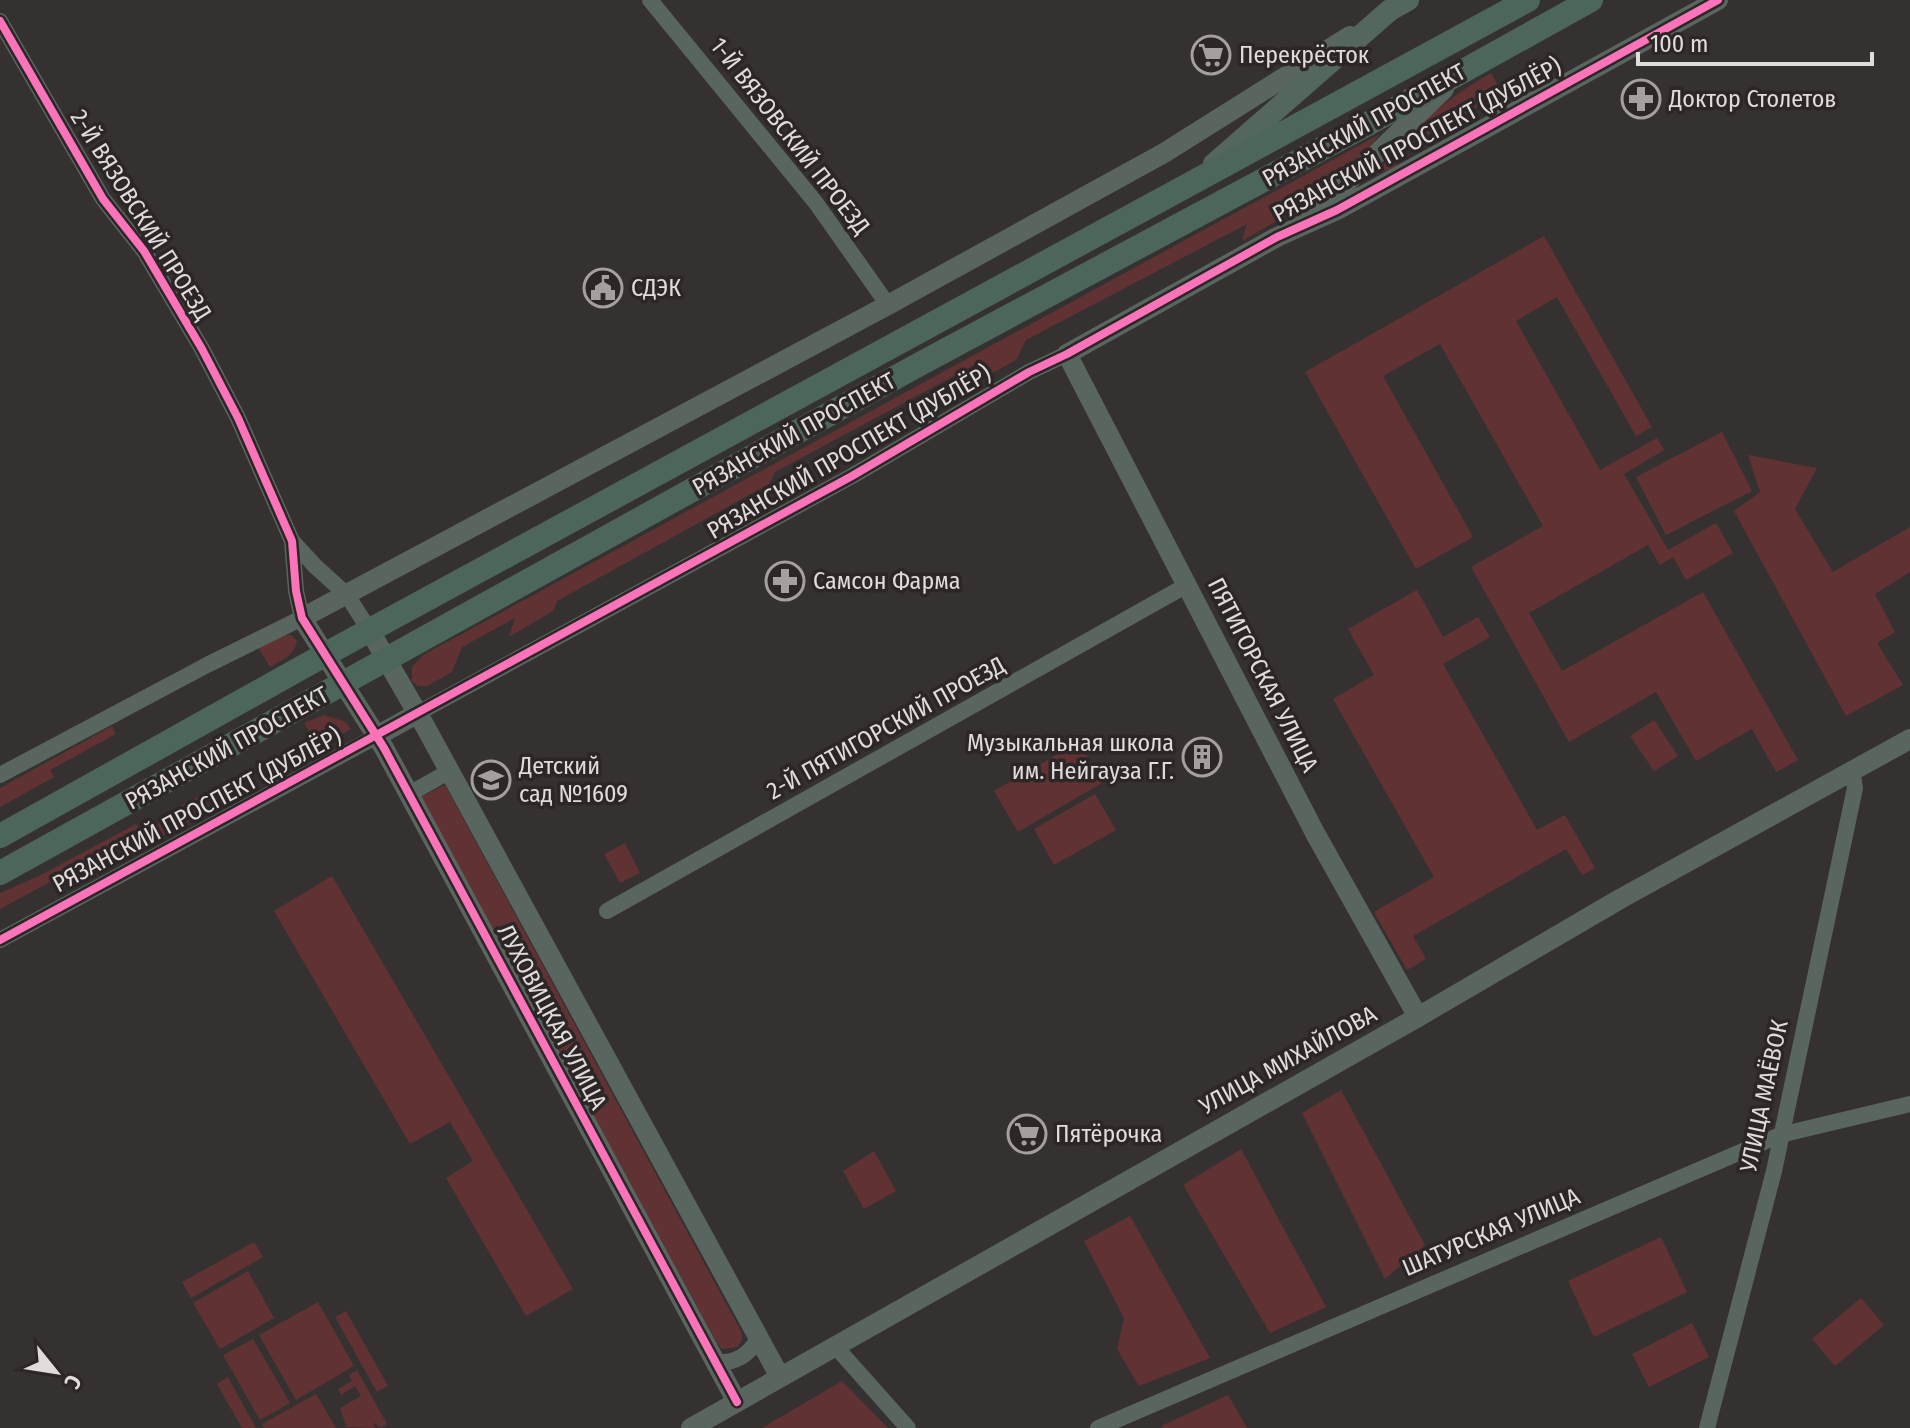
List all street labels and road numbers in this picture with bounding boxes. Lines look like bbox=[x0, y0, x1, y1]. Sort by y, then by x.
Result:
street label: 1-Й ВЯЗОВСКИЙ ПРОЕЗД bbox=[705, 32, 875, 240]
street label: РЯЗАНСКИЙ ПРОСПЕКТ (ДУБЛЁР) bbox=[1268, 52, 1566, 228]
street label: РЯЗАНСКИЙ ПРОСПЕКТ bbox=[1258, 58, 1470, 192]
street label: 2-Й ВЯЗОВСКИЙ ПРОЕЗД bbox=[65, 105, 217, 325]
street label: РЯЗАНСКИЙ ПРОСПЕКТ (ДУБЛЁР) bbox=[702, 359, 996, 545]
street label: РЯЗАНСКИЙ ПРОСПЕКТ bbox=[688, 367, 900, 501]
street label: ПЯТИГОРСКАЯ УЛИЦА bbox=[1202, 573, 1324, 777]
street label: 2-Й ПЯТИГОРСКИЙ ПРОЕЗД bbox=[762, 651, 1010, 805]
street label: РЯЗАНСКИЙ ПРОСПЕКТ bbox=[121, 681, 333, 815]
street label: РЯЗАНСКИЙ ПРОСПЕКТ (ДУБЛЁР) bbox=[48, 722, 346, 898]
street label: ЛУХОВИЦКАЯ УЛИЦА bbox=[491, 920, 613, 1115]
street label: УЛИЦА МИХАЙЛОВА bbox=[1194, 1000, 1382, 1121]
street label: УЛИЦА МАЁВОК bbox=[1734, 1017, 1794, 1175]
street label: ШАТУРСКАЯ УЛИЦА bbox=[1398, 1182, 1584, 1282]

